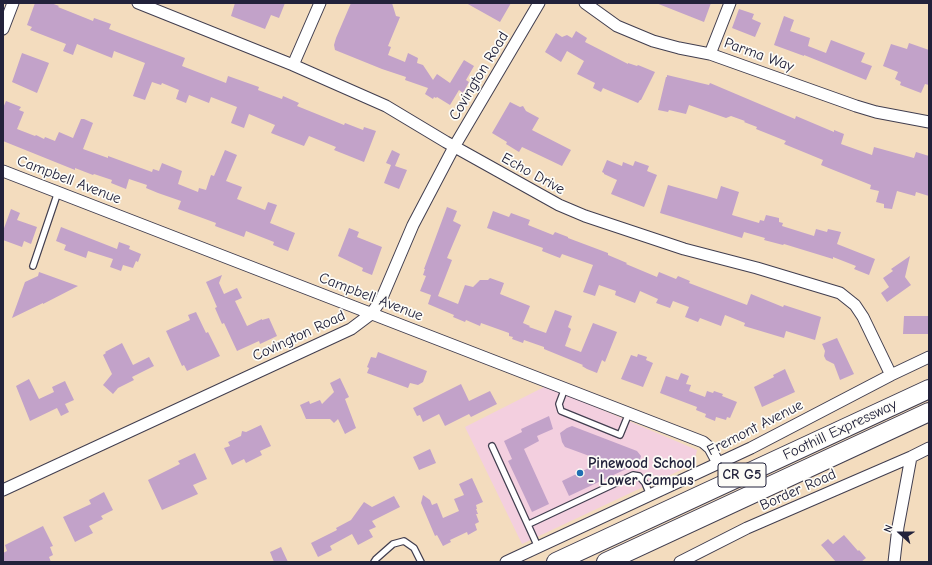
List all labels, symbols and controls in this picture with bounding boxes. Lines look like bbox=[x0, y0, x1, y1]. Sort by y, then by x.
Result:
street label: Covington Road bbox=[445, 28, 513, 124]
street label: Parma Way bbox=[722, 34, 796, 76]
street label: Echo Drive bbox=[498, 149, 568, 199]
street label: Campbell Avenue bbox=[14, 152, 124, 208]
street label: Campbell Avenue bbox=[316, 269, 426, 325]
street label: Covington Road bbox=[250, 307, 348, 365]
street label: Fremont Avenue bbox=[704, 396, 806, 460]
street label: Foothill Expressway bbox=[780, 396, 900, 464]
place label: Pinewood School - Lower Campus bbox=[588, 455, 696, 490]
road number: CR G5 bbox=[718, 463, 766, 487]
street label: Border Road bbox=[757, 465, 839, 515]
marker: Pinewood School - Lower Campus bbox=[575, 468, 585, 478]
north arrow bbox=[880, 513, 920, 553]
text: N bbox=[881, 523, 896, 534]

